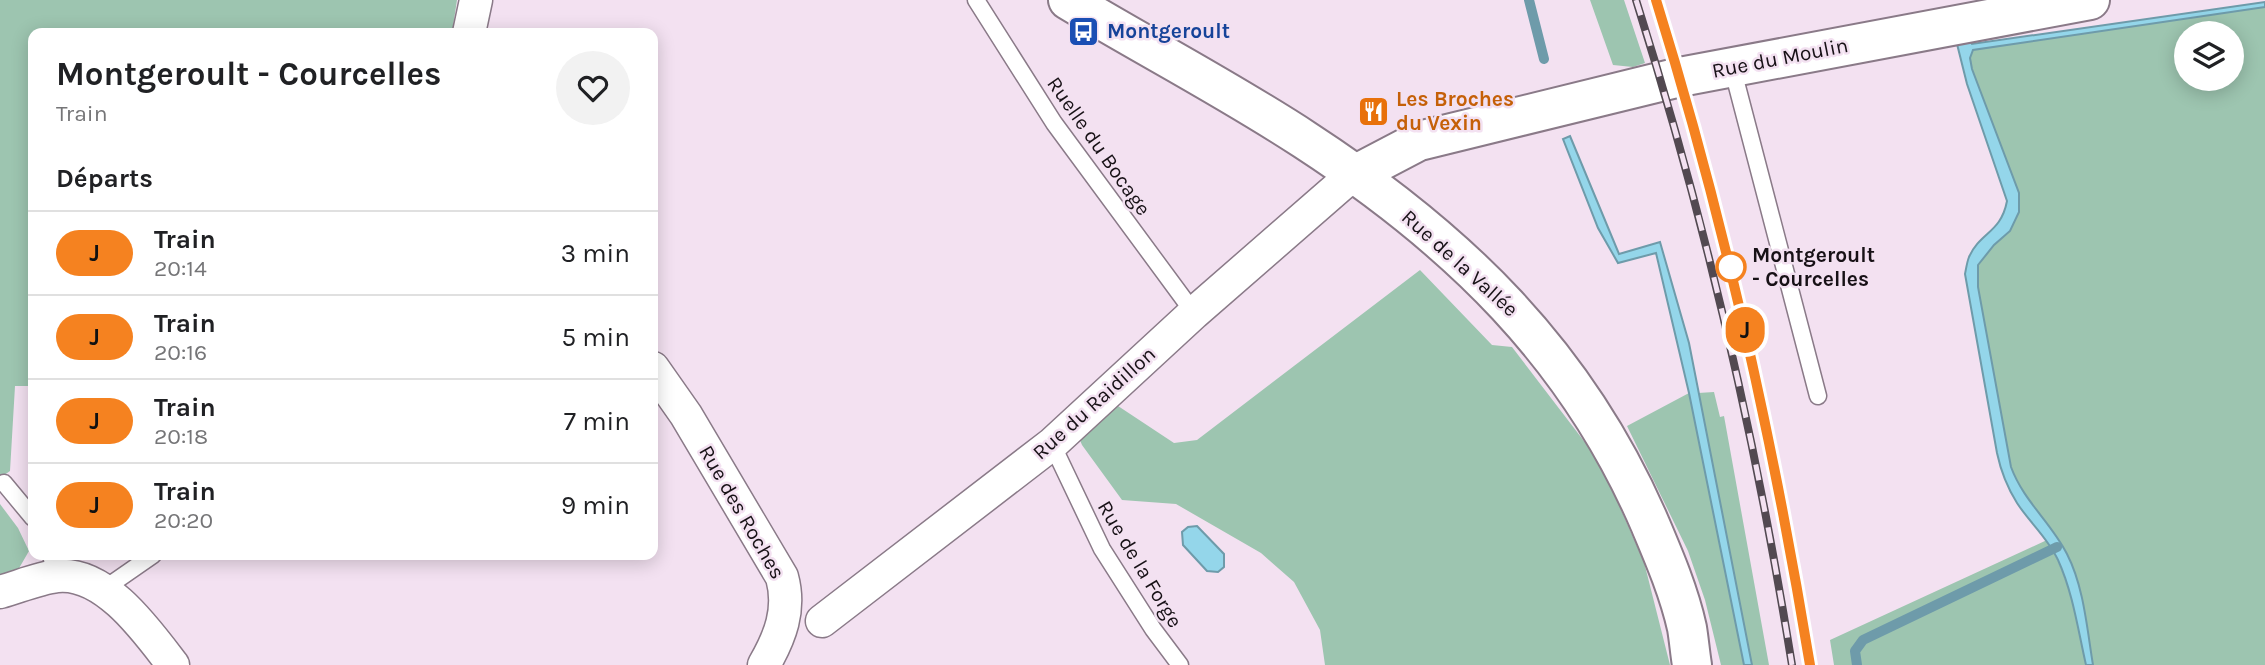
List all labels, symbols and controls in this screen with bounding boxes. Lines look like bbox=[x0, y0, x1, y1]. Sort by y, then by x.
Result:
bus stop icon: Montgeroult bbox=[1067, 14, 1101, 48]
place label: Montgeroult bbox=[1107, 19, 1230, 43]
map controls bbox=[2174, 21, 2244, 91]
button: layers bbox=[2174, 21, 2244, 91]
street label: Rue du Moulin bbox=[1710, 33, 1850, 83]
button: heart bbox=[556, 51, 630, 125]
text: Montgeroult - Courcelles bbox=[56, 55, 441, 93]
street label: Ruelle du Bocage bbox=[1042, 72, 1156, 220]
place label: Les Broches du Vexin bbox=[1396, 87, 1514, 135]
restaurant icon: Les Broches du Vexin bbox=[1356, 94, 1390, 128]
text: Train bbox=[56, 100, 108, 127]
text: Départs bbox=[56, 163, 153, 194]
street label: Rue de la Vallée bbox=[1397, 205, 1523, 321]
text: Train bbox=[154, 224, 216, 255]
text: 3 min bbox=[561, 238, 630, 269]
text: J bbox=[89, 239, 100, 267]
place label: Montgeroult - Courcelles bbox=[1752, 243, 1875, 291]
marker: Montgeroult - Courcelles bbox=[1716, 252, 1746, 282]
text: 20:14 bbox=[154, 255, 207, 282]
line badge: J bbox=[1722, 307, 1768, 353]
text: Train bbox=[154, 308, 216, 339]
text: J bbox=[1740, 316, 1750, 344]
text: 5 min bbox=[561, 322, 630, 353]
text: J bbox=[89, 323, 100, 351]
text: 20:16 bbox=[154, 339, 207, 366]
street label: Rue du Raidillon bbox=[1028, 342, 1160, 464]
text: Train bbox=[154, 392, 216, 423]
text: 7 min bbox=[564, 406, 630, 437]
text: J bbox=[89, 407, 100, 435]
text: 20:18 bbox=[154, 423, 208, 450]
street label: Rue des Roches bbox=[694, 441, 790, 583]
text: Train bbox=[154, 476, 216, 507]
text: 9 min bbox=[561, 490, 630, 521]
text: J bbox=[89, 491, 100, 519]
street label: Rue de la Forge bbox=[1093, 496, 1187, 632]
text: 20:20 bbox=[154, 507, 213, 534]

